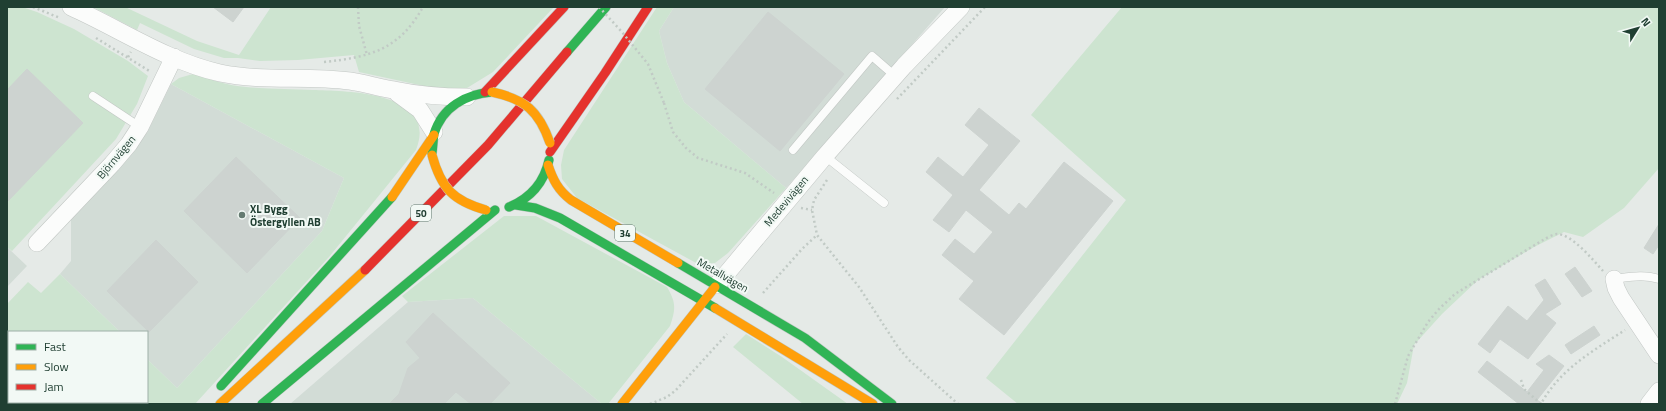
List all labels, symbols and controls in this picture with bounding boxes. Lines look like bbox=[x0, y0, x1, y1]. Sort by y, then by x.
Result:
north arrow bbox=[1618, 8, 1658, 48]
text: N bbox=[1637, 14, 1655, 30]
street label: Björnvägen bbox=[93, 132, 139, 182]
street label: Medevivägen bbox=[760, 172, 812, 230]
place label: XL Bygg Östergyllen AB bbox=[250, 201, 321, 230]
road number: 50 bbox=[411, 205, 431, 221]
marker: XL Bygg Östergyllen AB bbox=[237, 210, 247, 220]
road number: 34 bbox=[615, 225, 635, 241]
street label: Metallvägen bbox=[694, 254, 752, 296]
legend bbox=[8, 331, 148, 403]
text: Fast bbox=[44, 337, 67, 356]
text: Slow bbox=[44, 357, 69, 376]
text: Jam bbox=[44, 377, 64, 396]

